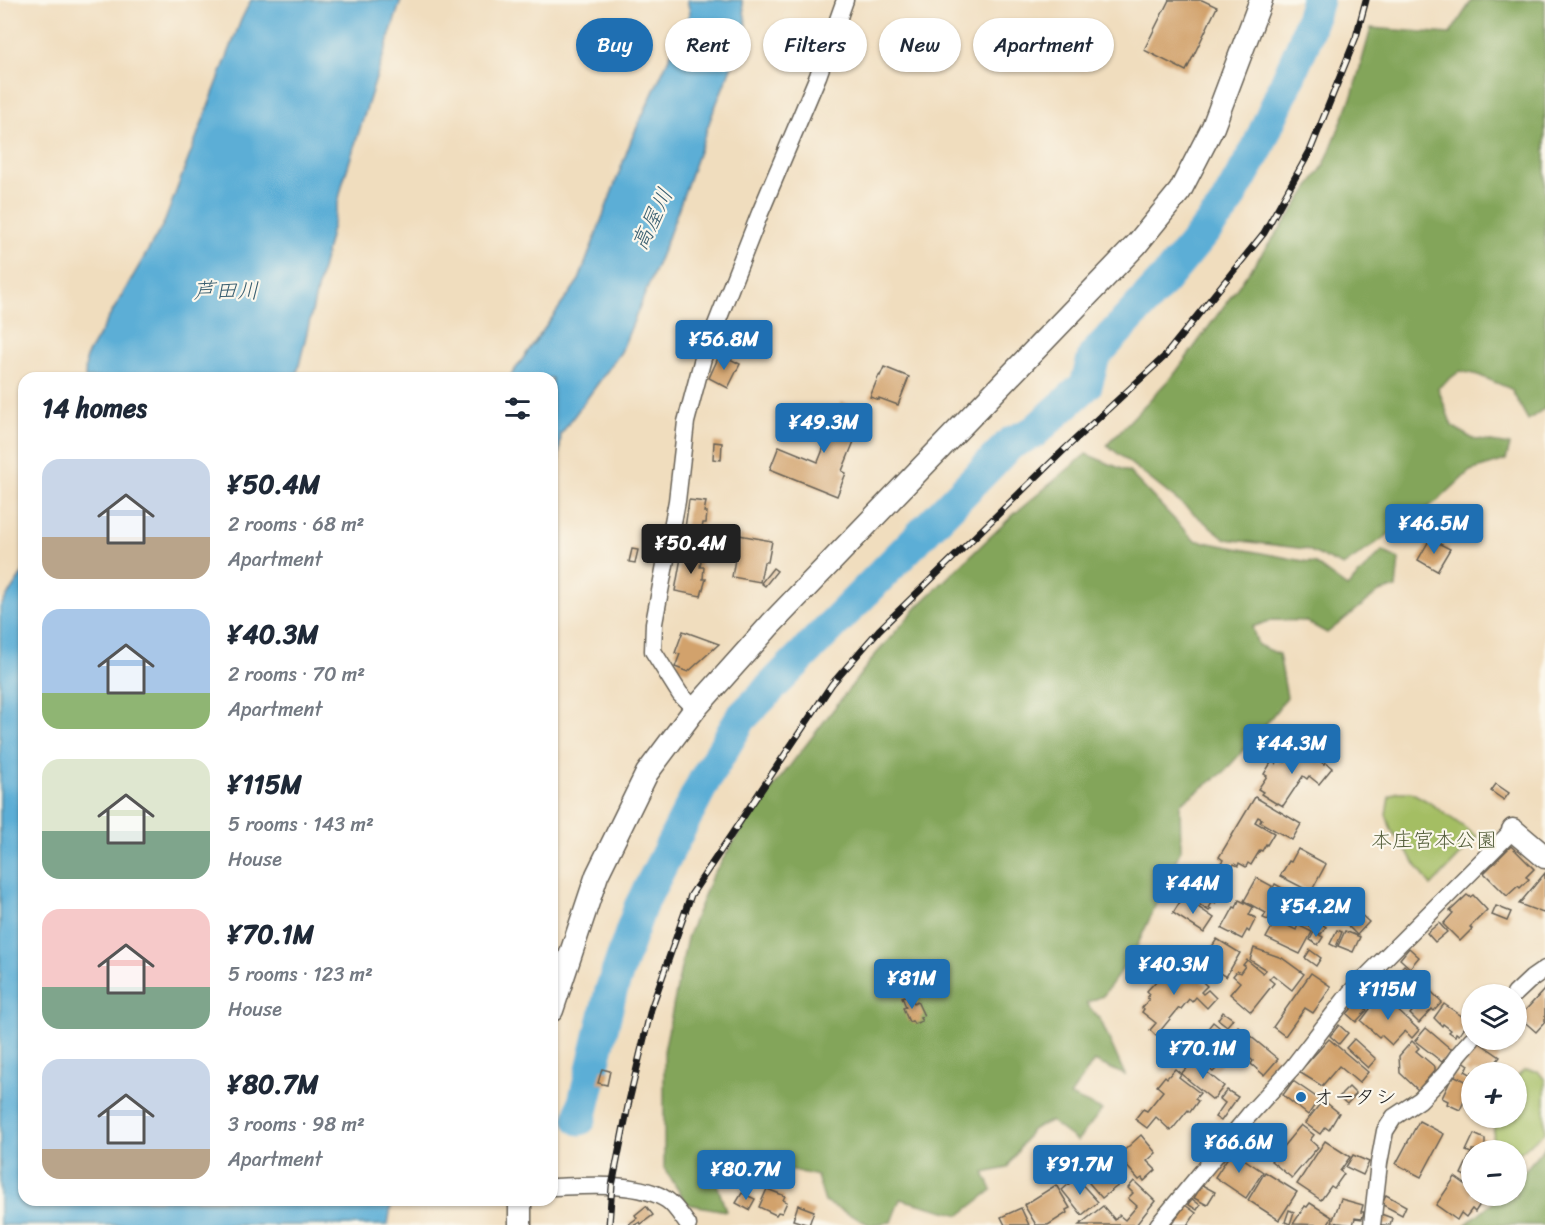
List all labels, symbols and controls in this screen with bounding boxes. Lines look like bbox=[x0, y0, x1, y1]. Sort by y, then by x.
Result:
chip: Buy bbox=[576, 18, 653, 72]
chip: Rent bbox=[665, 18, 751, 72]
chip: Filters bbox=[763, 18, 867, 72]
chip: New bbox=[879, 18, 961, 72]
chip: Apartment bbox=[973, 18, 1114, 72]
water label: 高屋川 bbox=[620, 181, 684, 257]
water label: 芦田川 bbox=[193, 271, 259, 310]
pin: ¥56.8M bbox=[675, 320, 773, 371]
text: ¥56.8M bbox=[689, 322, 759, 357]
text: 14 homes bbox=[42, 385, 147, 431]
icon: filters bbox=[501, 392, 534, 425]
pin: ¥49.3M bbox=[775, 403, 873, 454]
text: ¥49.3M bbox=[789, 405, 859, 440]
text: ¥50.4M bbox=[228, 461, 320, 507]
icon: home bbox=[90, 483, 162, 555]
pin: ¥46.5M bbox=[1385, 504, 1483, 555]
text: ¥46.5M bbox=[1399, 506, 1469, 541]
text: 2 rooms · 68 m² bbox=[228, 507, 364, 542]
pin: ¥50.4M bbox=[642, 524, 740, 575]
text: ¥50.4M bbox=[656, 526, 726, 561]
text: Apartment bbox=[228, 542, 322, 577]
text: ¥40.3M bbox=[228, 611, 318, 657]
icon: home bbox=[90, 633, 162, 705]
text: 2 rooms · 70 m² bbox=[228, 657, 365, 692]
text: Apartment bbox=[228, 692, 322, 727]
pin: ¥44.3M bbox=[1243, 724, 1341, 775]
text: ¥44.3M bbox=[1257, 726, 1327, 761]
text: ¥115M bbox=[228, 761, 302, 807]
icon: home bbox=[90, 783, 162, 855]
text: 5 rooms · 143 m² bbox=[228, 807, 374, 842]
park label: 本庄宮本公園 bbox=[1371, 821, 1497, 859]
text: House bbox=[228, 842, 282, 877]
pin: ¥44M bbox=[1157, 864, 1229, 915]
text: ¥44M bbox=[1167, 866, 1219, 901]
pin: ¥54.2M bbox=[1267, 887, 1365, 938]
text: ¥54.2M bbox=[1281, 889, 1351, 924]
text: ¥70.1M bbox=[228, 911, 314, 957]
icon: home bbox=[90, 933, 162, 1005]
pin: ¥40.3M bbox=[1125, 945, 1223, 996]
text: ¥40.3M bbox=[1139, 947, 1209, 982]
text: 5 rooms · 123 m² bbox=[228, 957, 373, 992]
pin: ¥81M bbox=[876, 959, 948, 1010]
text: ¥81M bbox=[888, 961, 936, 996]
pin: ¥115M bbox=[1346, 970, 1430, 1021]
text: ¥115M bbox=[1360, 972, 1416, 1007]
map controls bbox=[1461, 984, 1527, 1206]
button: layers bbox=[1461, 984, 1527, 1050]
text: House bbox=[228, 992, 282, 1027]
pin: ¥70.1M bbox=[1154, 1029, 1252, 1080]
text: ¥70.1M bbox=[1170, 1031, 1236, 1066]
text: ¥80.7M bbox=[228, 1061, 318, 1107]
button: + bbox=[1461, 1062, 1527, 1128]
place label: オータシ bbox=[1313, 1078, 1397, 1116]
icon: home bbox=[90, 1083, 162, 1155]
marker: オータシ bbox=[1294, 1090, 1308, 1104]
text: 3 rooms · 98 m² bbox=[228, 1107, 365, 1142]
pin: ¥66.6M bbox=[1190, 1123, 1288, 1174]
text: ¥66.6M bbox=[1205, 1125, 1273, 1160]
button: − bbox=[1461, 1140, 1527, 1206]
text: Apartment bbox=[228, 1142, 322, 1177]
pin: ¥91.7M bbox=[1031, 1145, 1129, 1196]
text: ¥91.7M bbox=[1047, 1147, 1113, 1182]
pin: ¥80.7M bbox=[697, 1150, 795, 1201]
text: ¥80.7M bbox=[711, 1152, 781, 1187]

